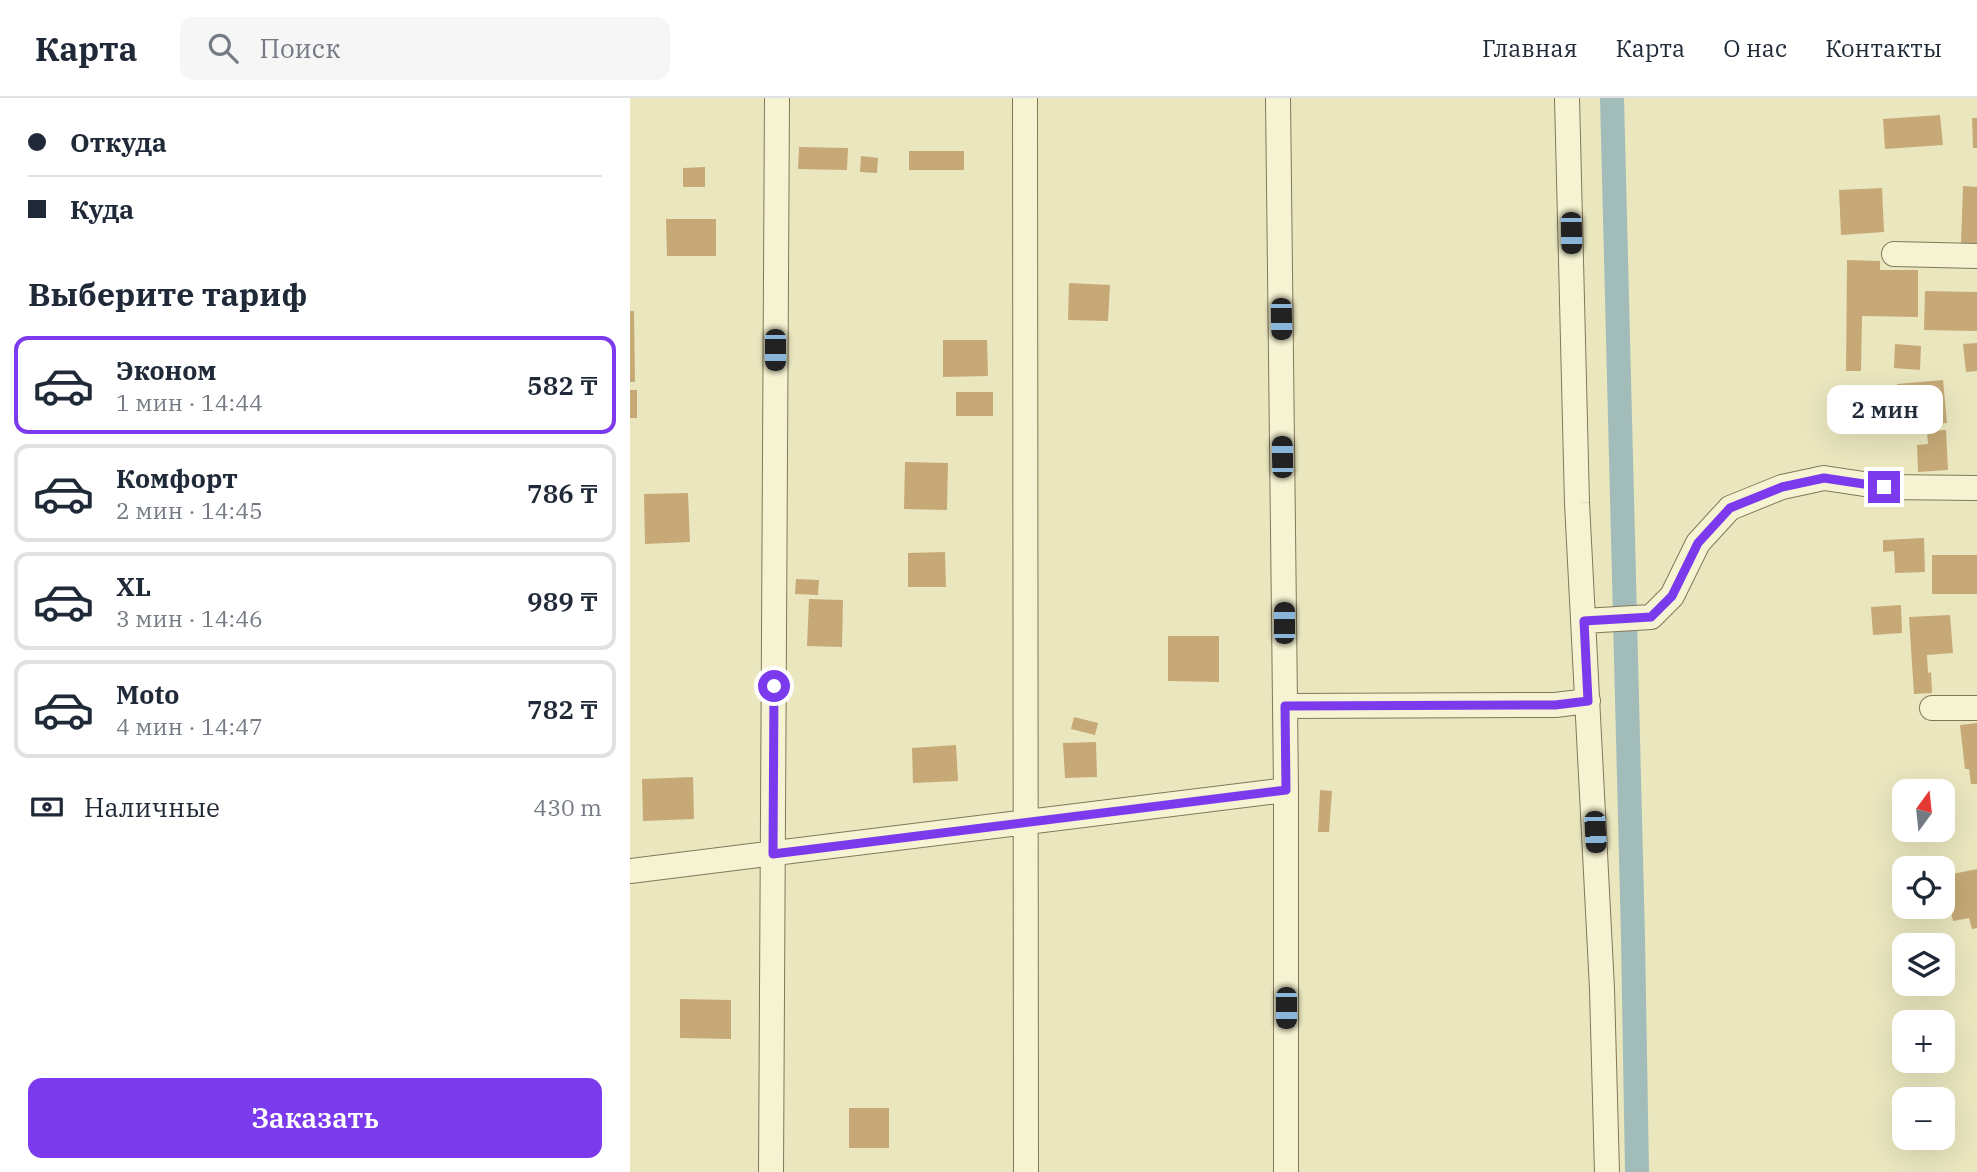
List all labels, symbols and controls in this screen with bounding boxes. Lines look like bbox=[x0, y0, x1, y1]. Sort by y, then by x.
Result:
search box bbox=[180, 17, 670, 80]
text: Карта bbox=[35, 27, 138, 70]
icon: search bbox=[204, 29, 242, 67]
text: Поиск bbox=[260, 31, 340, 65]
text: Главная bbox=[1482, 32, 1578, 64]
text: Карта bbox=[1616, 32, 1685, 64]
text: О нас bbox=[1723, 32, 1787, 64]
text: Контакты bbox=[1825, 32, 1942, 64]
text: Откуда bbox=[70, 125, 167, 159]
text: Куда bbox=[70, 192, 134, 226]
car bbox=[1561, 212, 1582, 254]
text: Выберите тариф bbox=[28, 273, 308, 315]
car bbox=[1271, 298, 1292, 340]
car bbox=[765, 329, 786, 371]
text: Эконом bbox=[116, 353, 217, 387]
icon: car bbox=[32, 354, 95, 417]
text: 582 ₸ bbox=[527, 368, 598, 402]
callout: 2 мин bbox=[1826, 386, 1942, 434]
text: 1 мин · 14:44 bbox=[116, 387, 263, 417]
text: 2 мин bbox=[1851, 394, 1919, 424]
car bbox=[1272, 436, 1293, 478]
text: Комфорт bbox=[116, 461, 238, 495]
icon: car bbox=[32, 462, 95, 525]
route end bbox=[1868, 471, 1900, 503]
text: 786 ₸ bbox=[527, 476, 598, 510]
text: 2 мин · 14:45 bbox=[116, 495, 263, 525]
text: XL bbox=[116, 569, 151, 603]
icon: car bbox=[32, 570, 95, 633]
text: 989 ₸ bbox=[527, 584, 598, 618]
car bbox=[1274, 602, 1295, 644]
text: 3 мин · 14:46 bbox=[116, 603, 263, 633]
route start bbox=[758, 670, 790, 702]
text: Moto bbox=[116, 677, 179, 711]
icon: car bbox=[32, 678, 95, 741]
text: 782 ₸ bbox=[527, 692, 598, 726]
text: 4 мин · 14:47 bbox=[116, 711, 263, 741]
north arrow bbox=[1892, 779, 1955, 842]
map controls bbox=[1892, 779, 1955, 1150]
icon: cash bbox=[28, 788, 66, 826]
text: Наличные bbox=[84, 790, 220, 824]
text: 430 m bbox=[533, 792, 602, 822]
car bbox=[1584, 810, 1607, 854]
button: locate bbox=[1892, 856, 1955, 919]
button: layers bbox=[1892, 933, 1955, 996]
car bbox=[1276, 987, 1297, 1029]
button: + bbox=[1892, 1010, 1955, 1073]
button: Заказать bbox=[28, 1078, 602, 1158]
button: − bbox=[1892, 1087, 1955, 1150]

